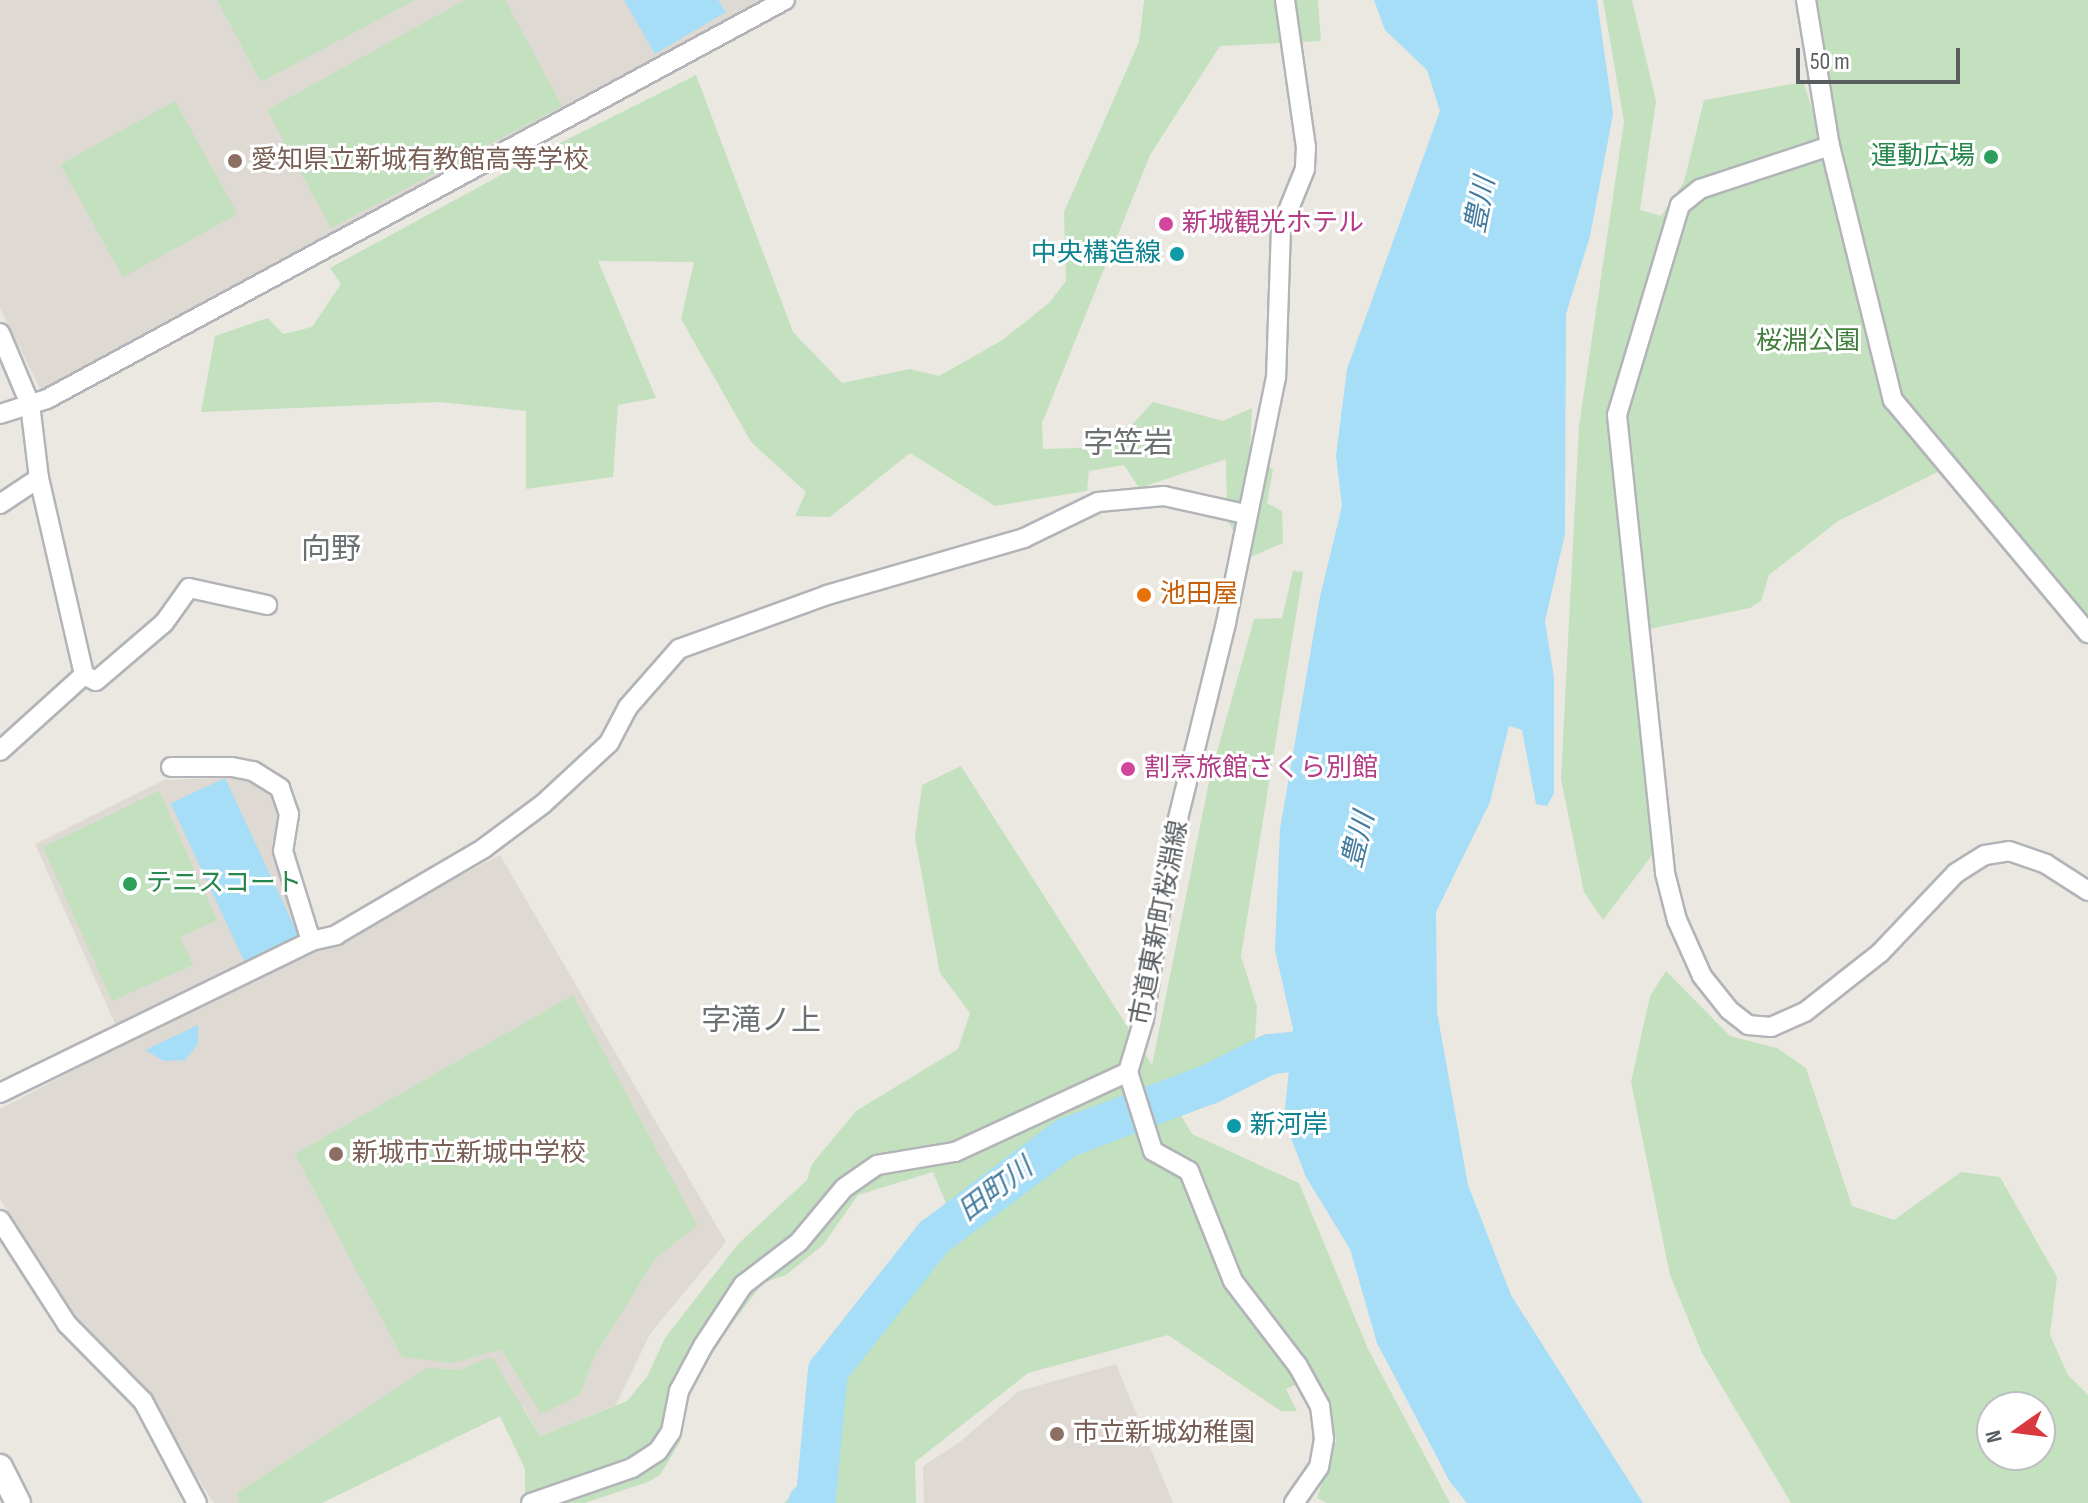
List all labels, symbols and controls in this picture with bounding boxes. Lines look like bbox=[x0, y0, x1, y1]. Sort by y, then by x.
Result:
scale bar bbox=[1800, 32, 1964, 82]
text: 50 m bbox=[1810, 47, 1850, 76]
place label: 運動広場 bbox=[1871, 141, 1975, 173]
place label: 愛知県立新城有教館高等学校 bbox=[251, 145, 589, 177]
marker: 運動広場 bbox=[1982, 148, 2000, 166]
marker: 愛知県立新城有教館高等学校 bbox=[226, 152, 244, 170]
water label: 豊川 bbox=[1459, 174, 1503, 236]
place label: 新城観光ホテル bbox=[1182, 208, 1364, 240]
marker: 新城観光ホテル bbox=[1157, 215, 1175, 233]
place label: 中央構造線 bbox=[1031, 238, 1161, 270]
marker: 中央構造線 bbox=[1168, 245, 1186, 263]
park label: 桜淵公園 bbox=[1756, 326, 1860, 358]
district label: 字笠岩 bbox=[1083, 426, 1173, 462]
district label: 向野 bbox=[301, 532, 361, 568]
place label: 池田屋 bbox=[1160, 579, 1238, 611]
marker: 池田屋 bbox=[1135, 586, 1153, 604]
place label: 割烹旅館さくら別館 bbox=[1144, 753, 1378, 785]
marker: 割烹旅館さくら別館 bbox=[1119, 760, 1137, 778]
water label: 豊川 bbox=[1336, 809, 1382, 871]
street label: 市道東新町桜淵線 bbox=[1125, 818, 1195, 1028]
place label: テニスコート bbox=[146, 868, 302, 900]
marker: テニスコート bbox=[121, 875, 139, 893]
district label: 字滝ノ上 bbox=[701, 1003, 821, 1039]
place label: 新河岸 bbox=[1250, 1110, 1328, 1142]
marker: 新河岸 bbox=[1225, 1117, 1243, 1135]
place label: 新城市立新城中学校 bbox=[352, 1138, 586, 1170]
marker: 新城市立新城中学校 bbox=[327, 1145, 345, 1163]
water label: 田町川 bbox=[952, 1151, 1040, 1229]
north arrow bbox=[1976, 1391, 2056, 1471]
place label: 市立新城幼稚園 bbox=[1073, 1418, 1255, 1450]
marker: 市立新城幼稚園 bbox=[1048, 1425, 1066, 1443]
text: N bbox=[1980, 1427, 2009, 1445]

